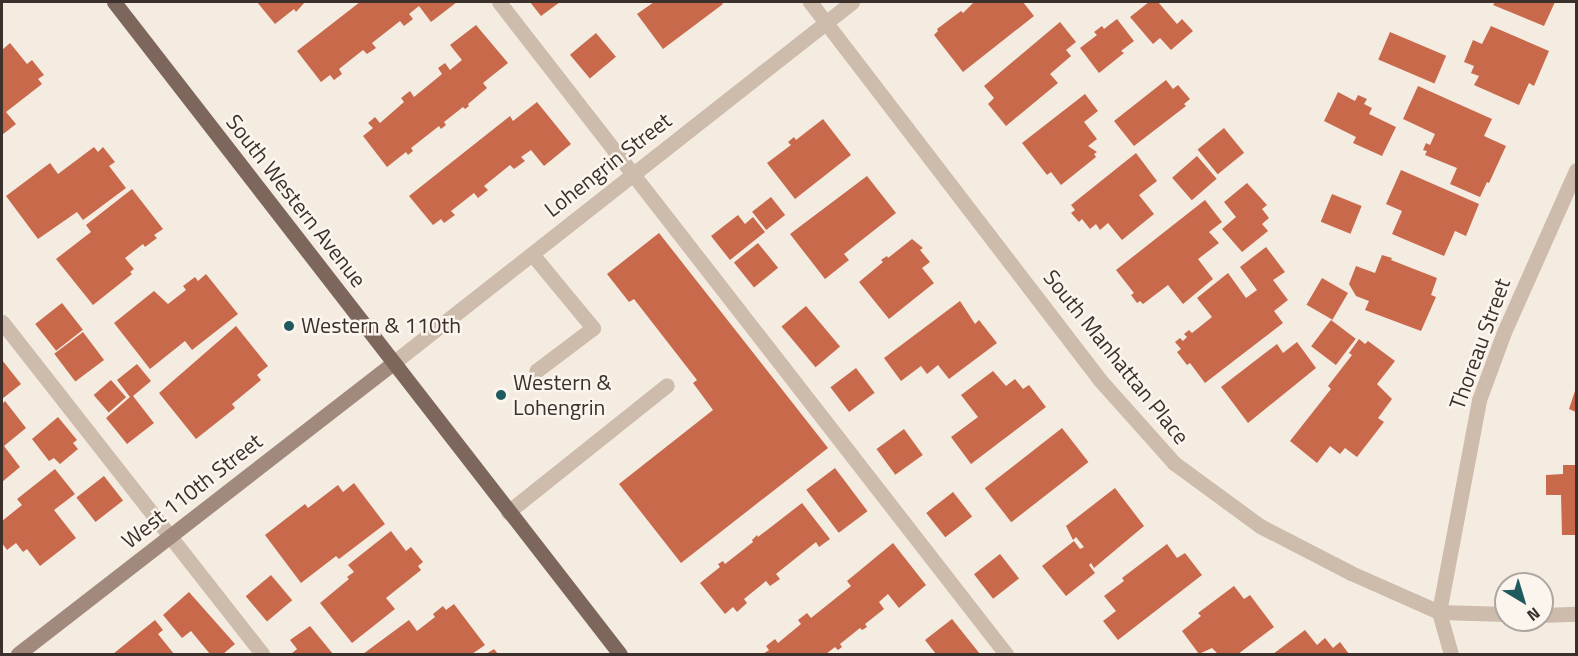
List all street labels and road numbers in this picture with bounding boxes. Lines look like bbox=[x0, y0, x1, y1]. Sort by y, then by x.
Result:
street label: Lohengrin Street bbox=[539, 107, 677, 223]
street label: South Western Avenue bbox=[220, 109, 372, 293]
street label: South Manhattan Place bbox=[1038, 265, 1194, 449]
street label: Thoreau Street bbox=[1444, 275, 1516, 413]
street label: West 110th Street bbox=[116, 428, 268, 554]

